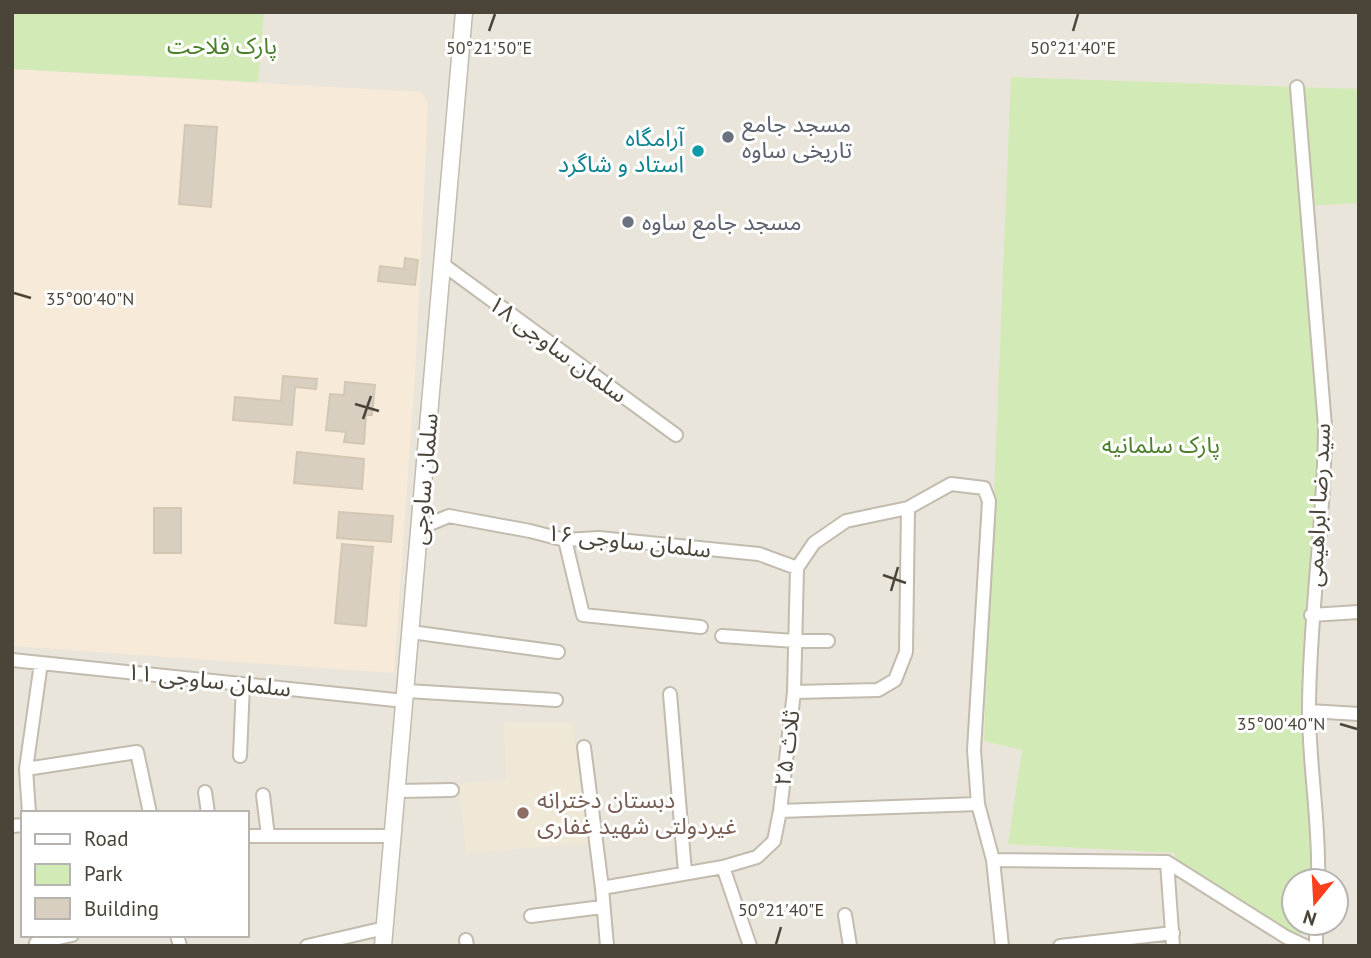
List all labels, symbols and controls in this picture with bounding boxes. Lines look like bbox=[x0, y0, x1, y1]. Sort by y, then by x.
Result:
park label: پارک فلاحت bbox=[167, 31, 277, 61]
text: 50°21'50"E bbox=[446, 36, 532, 59]
text: 50°21'40"E bbox=[1030, 36, 1116, 59]
place label: مسجد جامع تاریخی ساوه bbox=[742, 109, 852, 164]
place label: آرامگاه استاد و شاگرد bbox=[558, 123, 685, 178]
marker: مسجد جامع تاریخی ساوه bbox=[720, 129, 736, 145]
marker: آرامگاه استاد و شاگرد bbox=[690, 143, 706, 159]
place label: مسجد جامع ساوه bbox=[642, 207, 802, 239]
marker: مسجد جامع ساوه bbox=[620, 214, 636, 230]
text: 35°00'40"N bbox=[46, 287, 134, 310]
street label: سلمان ساوجی ۱۸ bbox=[483, 288, 633, 409]
street label: سلمان ساوجی bbox=[403, 412, 444, 546]
street label: سید رضا ابراهیمی bbox=[1299, 422, 1336, 588]
park label: پارک سلمانیه bbox=[1102, 430, 1220, 460]
street label: سلمان ساوجی ۱۶ bbox=[546, 517, 712, 564]
street label: سلمان ساوجی ۱۱ bbox=[126, 656, 292, 703]
street label: ثلاث ۲۵ bbox=[767, 708, 806, 787]
text: 35°00'40"N bbox=[1237, 712, 1325, 735]
place label: دبستان دخترانه غیردولتی شهید غفاری bbox=[537, 785, 737, 840]
marker: دبستان دخترانه غیردولتی شهید غفاری bbox=[515, 805, 531, 821]
legend bbox=[21, 811, 248, 937]
text: Road bbox=[84, 825, 128, 852]
text: Park bbox=[84, 860, 123, 887]
north arrow bbox=[1280, 867, 1350, 937]
text: Building bbox=[84, 895, 159, 922]
text: 50°21'40"E bbox=[738, 898, 824, 921]
text: N bbox=[1300, 905, 1319, 932]

